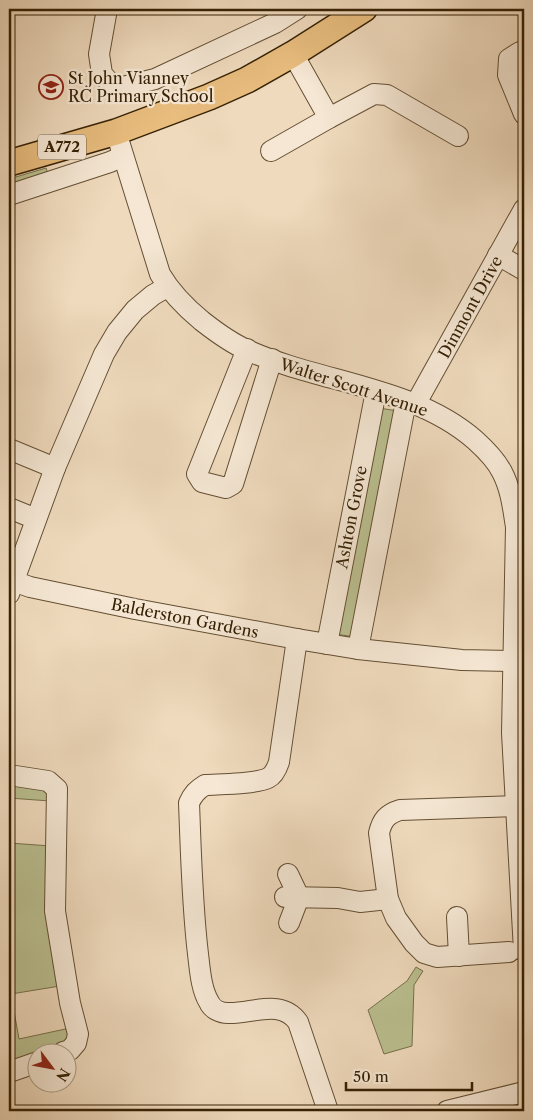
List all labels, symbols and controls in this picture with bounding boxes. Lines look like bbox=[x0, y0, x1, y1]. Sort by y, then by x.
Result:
place label: St John Vianney RC Primary School bbox=[68, 68, 214, 106]
school or university icon: St John Vianney RC Primary School bbox=[38, 74, 64, 100]
road number: A772 bbox=[38, 134, 86, 160]
street label: Dinmont Drive bbox=[434, 252, 506, 362]
street label: Walter Scott Avenue bbox=[277, 353, 430, 420]
street label: Ashton Grove bbox=[331, 464, 371, 571]
street label: Balderston Gardens bbox=[109, 594, 261, 642]
north arrow bbox=[28, 1042, 78, 1092]
scale bar bbox=[346, 1060, 472, 1092]
text: N bbox=[52, 1065, 74, 1085]
text: 50 m bbox=[353, 1067, 389, 1086]

